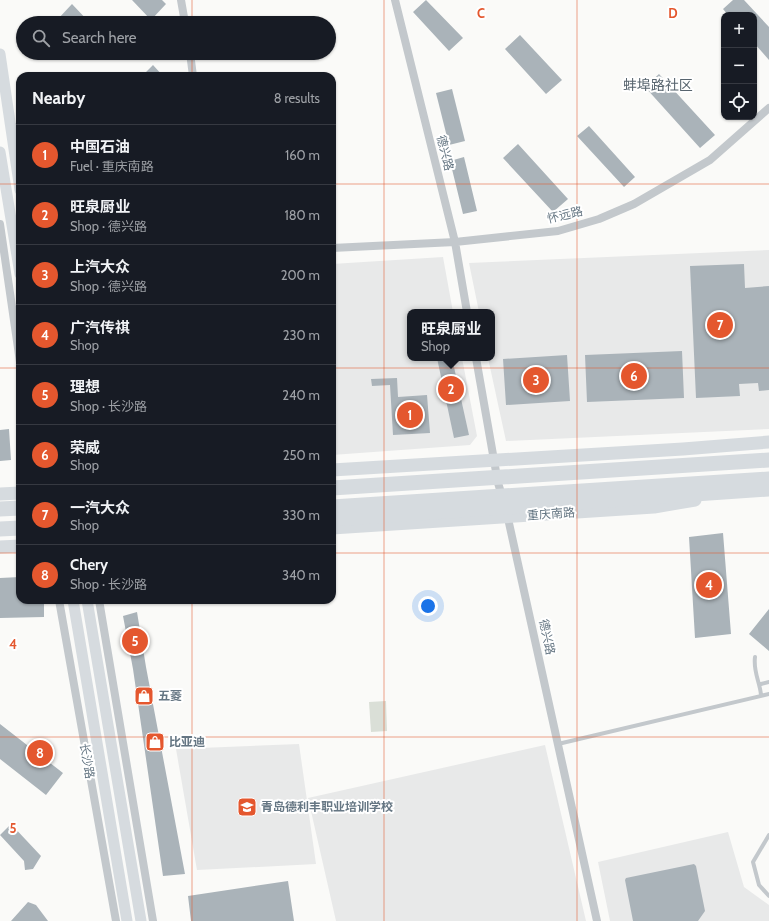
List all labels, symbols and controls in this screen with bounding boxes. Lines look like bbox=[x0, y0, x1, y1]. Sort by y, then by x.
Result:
text: C bbox=[477, 5, 485, 21]
text: D bbox=[668, 5, 678, 21]
map controls bbox=[721, 12, 757, 120]
button: + bbox=[721, 12, 757, 48]
search box bbox=[16, 16, 336, 60]
icon: search bbox=[30, 27, 52, 49]
text: Search here bbox=[62, 29, 137, 47]
button: − bbox=[721, 48, 757, 84]
district label: 蚌埠路社区 bbox=[623, 76, 693, 94]
button: locate bbox=[721, 84, 757, 120]
text: Nearby bbox=[32, 88, 85, 108]
text: 8 results bbox=[274, 90, 320, 106]
street label: 德兴路 bbox=[434, 134, 457, 172]
text: 中国石油 bbox=[70, 138, 130, 156]
text: 1 bbox=[43, 147, 47, 163]
text: 160 m bbox=[285, 147, 320, 163]
text: Fuel · 重庆南路 bbox=[70, 158, 154, 174]
text: 旺泉厨业 bbox=[70, 198, 130, 216]
street label: 怀远路 bbox=[546, 203, 584, 226]
text: 2 bbox=[42, 207, 48, 223]
text: 180 m bbox=[284, 207, 320, 223]
text: Shop · 德兴路 bbox=[70, 218, 147, 234]
text: 上汽大众 bbox=[70, 258, 130, 276]
text: 3 bbox=[41, 267, 49, 283]
text: 200 m bbox=[281, 267, 320, 283]
text: Shop · 德兴路 bbox=[70, 278, 147, 294]
popup bbox=[407, 309, 495, 361]
pin: 7 bbox=[707, 310, 733, 340]
text: 广汽传祺 bbox=[70, 319, 130, 337]
text: 旺泉厨业 bbox=[421, 320, 481, 338]
text: 4 bbox=[41, 327, 49, 343]
text: 230 m bbox=[283, 327, 320, 343]
text: Shop bbox=[70, 337, 99, 353]
text: Shop bbox=[421, 338, 450, 354]
pin: 6 bbox=[621, 361, 647, 391]
pin: 3 bbox=[523, 365, 549, 395]
pin: 2 bbox=[438, 374, 464, 404]
text: 理想 bbox=[70, 378, 100, 396]
text: 5 bbox=[42, 387, 48, 403]
text: 240 m bbox=[282, 387, 320, 403]
text: Shop · 长沙路 bbox=[70, 398, 147, 414]
pin: 1 bbox=[397, 400, 423, 430]
text: 荣威 bbox=[70, 439, 100, 457]
text: 6 bbox=[41, 447, 49, 463]
text: 250 m bbox=[283, 447, 320, 463]
text: Shop bbox=[70, 457, 99, 473]
text: 一汽大众 bbox=[70, 499, 130, 517]
street label: 重庆南路 bbox=[526, 504, 575, 523]
text: 7 bbox=[42, 507, 48, 523]
text: 330 m bbox=[283, 507, 320, 523]
text: Shop bbox=[70, 517, 99, 533]
text: Chery bbox=[70, 556, 108, 574]
text: 8 bbox=[41, 567, 49, 583]
text: 340 m bbox=[282, 567, 320, 583]
pin: 4 bbox=[696, 570, 722, 600]
text: Shop · 长沙路 bbox=[70, 576, 147, 592]
your location bbox=[418, 596, 438, 616]
street label: 德兴路 bbox=[536, 618, 559, 656]
pin: 5 bbox=[122, 626, 148, 656]
text: 4 bbox=[9, 636, 17, 652]
shop icon: 五菱 bbox=[133, 685, 155, 707]
place label: 五菱 bbox=[158, 688, 182, 703]
shop icon: 比亚迪 bbox=[144, 731, 166, 753]
place label: 比亚迪 bbox=[169, 734, 205, 749]
pin: 8 bbox=[27, 738, 53, 768]
street label: 长沙路 bbox=[77, 742, 98, 780]
school or university icon: 青岛德利丰职业培训学校 bbox=[236, 796, 258, 818]
place label: 青岛德利丰职业培训学校 bbox=[261, 799, 393, 814]
text: 5 bbox=[10, 820, 17, 836]

